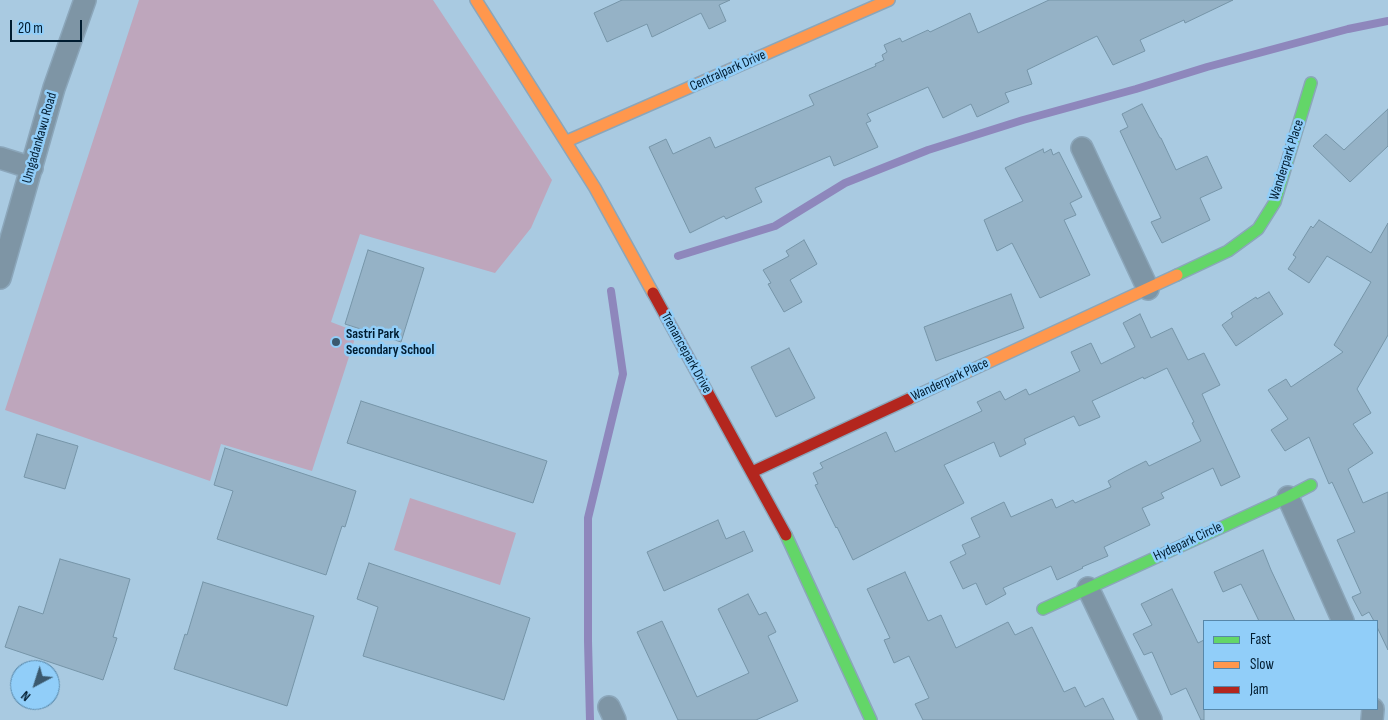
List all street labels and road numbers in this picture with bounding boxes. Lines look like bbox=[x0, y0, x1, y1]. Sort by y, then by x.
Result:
street label: Centralpark Drive bbox=[687, 47, 769, 95]
street label: Umgadankawu Road bbox=[19, 91, 61, 185]
street label: Wanderpark Place bbox=[1266, 118, 1308, 202]
street label: Trenancepark Drive bbox=[657, 310, 715, 396]
street label: Wanderpark Place bbox=[909, 355, 991, 405]
street label: Hydepark Circle bbox=[1151, 519, 1225, 565]

